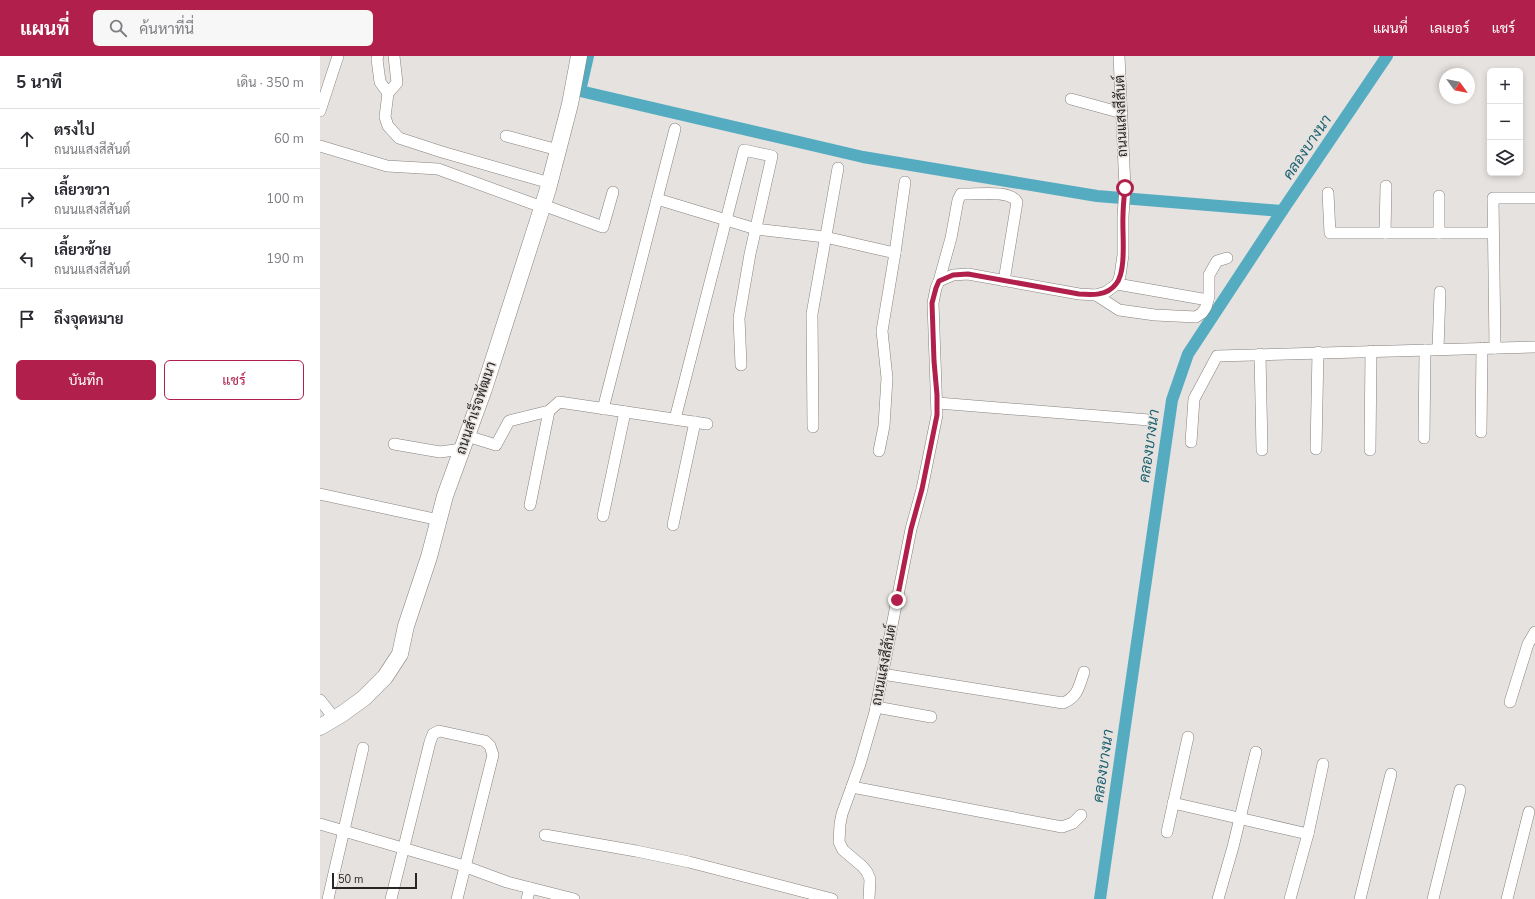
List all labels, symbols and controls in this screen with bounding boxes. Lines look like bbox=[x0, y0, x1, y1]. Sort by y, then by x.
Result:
search box bbox=[93, 10, 373, 46]
text: แผนที่ bbox=[20, 16, 69, 42]
icon: search bbox=[107, 17, 129, 39]
text: ค้นหาที่นี่ bbox=[139, 19, 194, 39]
text: แผนที่ bbox=[1373, 19, 1408, 38]
text: เลเยอร์ bbox=[1430, 19, 1470, 38]
text: แชร์ bbox=[1492, 19, 1515, 38]
north arrow bbox=[1439, 68, 1475, 104]
map controls bbox=[1487, 68, 1523, 176]
button: + bbox=[1487, 68, 1523, 104]
text: 5 นาที bbox=[16, 71, 62, 94]
text: เดิน · 350 m bbox=[236, 74, 304, 92]
street label: ถนนแสงสีสันต์ bbox=[1110, 75, 1132, 157]
button: − bbox=[1487, 104, 1523, 140]
water label: คลองบางนา bbox=[1278, 111, 1336, 183]
text: ตรงไป bbox=[54, 120, 95, 140]
icon: ahead bbox=[16, 128, 38, 150]
text: 60 m bbox=[274, 130, 304, 148]
button: layers bbox=[1487, 140, 1523, 176]
text: ถนนแสงสีสันต์ bbox=[54, 141, 130, 159]
route start bbox=[1116, 179, 1134, 197]
text: เลี้ยวขวา bbox=[54, 180, 110, 200]
icon: right bbox=[16, 188, 38, 210]
text: 100 m bbox=[266, 190, 304, 208]
text: ถนนแสงสีสันต์ bbox=[54, 201, 130, 219]
text: เลี้ยวซ้าย bbox=[54, 240, 111, 260]
icon: left bbox=[16, 248, 38, 270]
text: 190 m bbox=[266, 250, 304, 268]
text: ถนนแสงสีสันต์ bbox=[54, 261, 130, 279]
icon: arrive bbox=[16, 308, 38, 330]
text: ถึงจุดหมาย bbox=[54, 309, 124, 329]
street label: ถนนสำเร็จพัฒนา bbox=[451, 359, 501, 457]
button: บันทึก bbox=[16, 360, 156, 400]
button: แชร์ bbox=[164, 360, 304, 400]
water label: คลองบางนา bbox=[1134, 408, 1164, 484]
route end bbox=[888, 591, 906, 609]
street label: ถนนแสงสีสันต์ bbox=[867, 623, 901, 707]
water label: คลองบางนา bbox=[1088, 728, 1118, 804]
scale bar bbox=[332, 871, 417, 890]
text: 50 m bbox=[338, 872, 363, 887]

